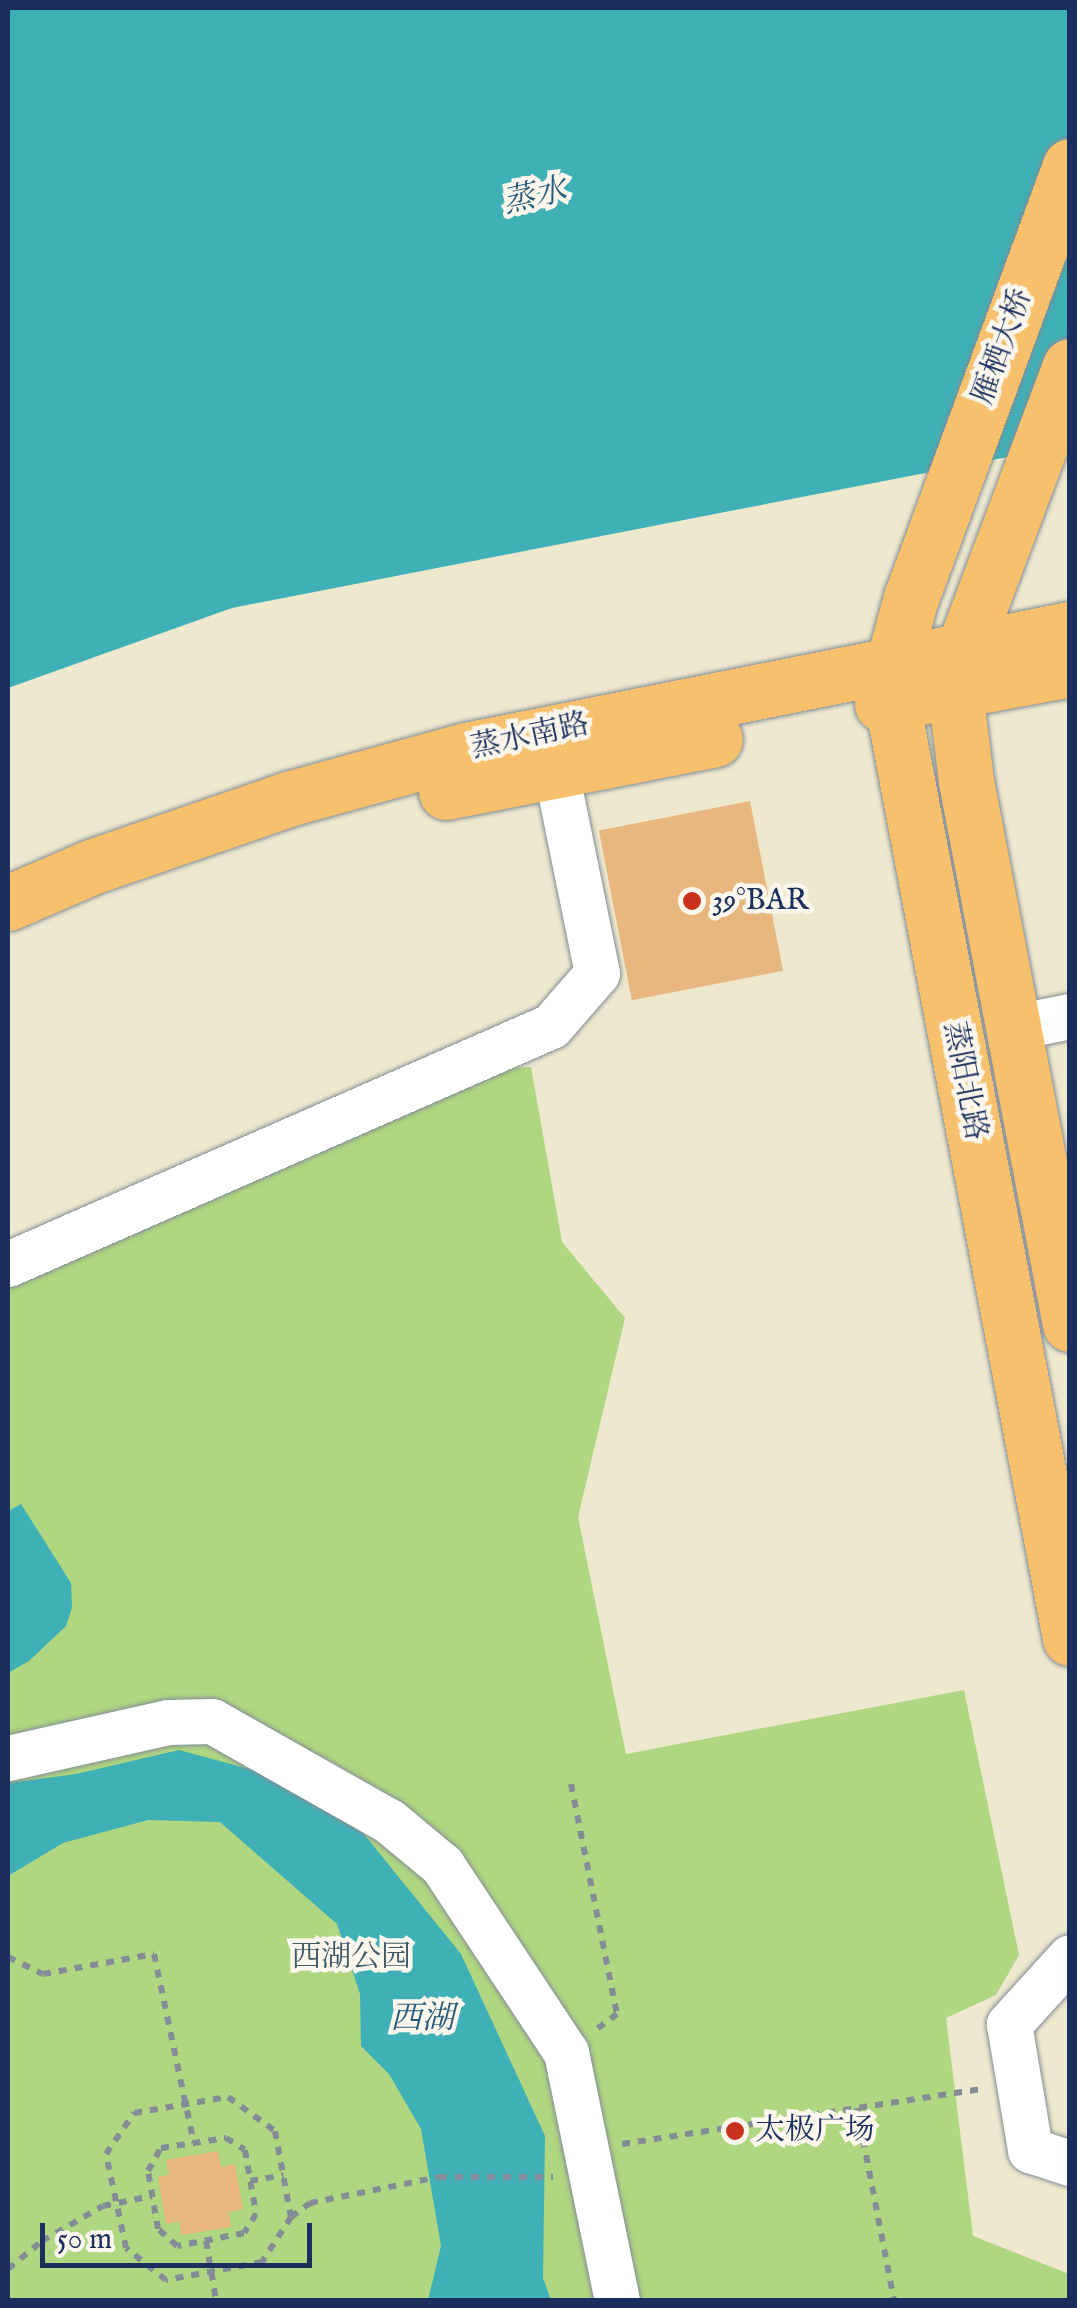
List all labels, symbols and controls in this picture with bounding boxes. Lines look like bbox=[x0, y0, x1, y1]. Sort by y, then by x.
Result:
water label: 蒸水 bbox=[500, 172, 570, 224]
street label: 雁栖大桥 bbox=[966, 284, 1040, 410]
street label: 蒸水南路 bbox=[468, 707, 592, 767]
place label: 39°BAR bbox=[712, 883, 809, 919]
marker: 39°BAR bbox=[681, 890, 703, 912]
street label: 蒸阳北路 bbox=[935, 1019, 993, 1143]
park label: 西湖公园 bbox=[291, 1940, 411, 1976]
water label: 西湖 bbox=[390, 2001, 454, 2039]
place label: 太极广场 bbox=[755, 2113, 875, 2149]
marker: 太极广场 bbox=[724, 2120, 746, 2142]
scale bar bbox=[45, 2203, 318, 2265]
text: 50 m bbox=[57, 2221, 112, 2259]

